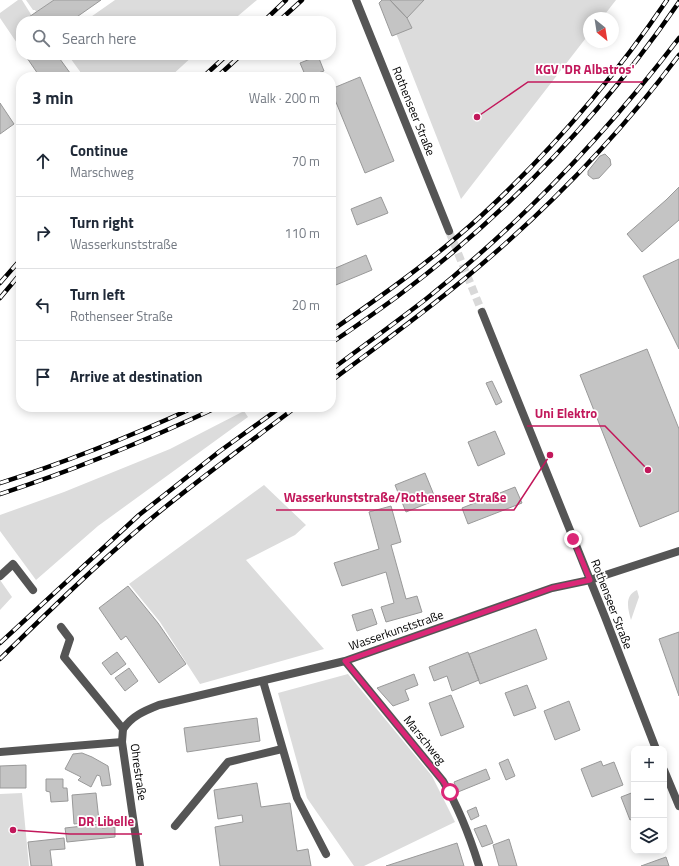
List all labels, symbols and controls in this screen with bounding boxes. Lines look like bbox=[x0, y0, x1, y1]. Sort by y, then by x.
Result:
north arrow bbox=[583, 12, 619, 48]
search box bbox=[16, 16, 336, 60]
icon: search bbox=[30, 27, 52, 49]
text: Search here bbox=[62, 27, 136, 50]
callout: KGV 'DR Albatros' bbox=[528, 57, 643, 82]
text: KGV 'DR Albatros' bbox=[535, 59, 635, 79]
street label: Rothenseer Straße bbox=[387, 63, 441, 159]
text: 3 min bbox=[32, 85, 73, 111]
text: Walk · 200 m bbox=[249, 88, 320, 108]
text: Continue bbox=[70, 139, 128, 162]
icon: ahead bbox=[32, 150, 54, 172]
text: 70 m bbox=[292, 151, 320, 171]
text: Marschweg bbox=[70, 162, 134, 182]
text: Turn right bbox=[70, 211, 134, 234]
icon: right bbox=[32, 222, 54, 244]
text: 110 m bbox=[284, 223, 320, 243]
text: Wasserkunststraße bbox=[70, 234, 177, 254]
text: Turn left bbox=[70, 283, 125, 306]
icon: left bbox=[32, 294, 54, 316]
text: 20 m bbox=[292, 295, 320, 315]
text: Rothenseer Straße bbox=[70, 306, 173, 326]
text: Arrive at destination bbox=[70, 365, 203, 388]
icon: arrive bbox=[32, 366, 54, 388]
callout: Uni Elektro bbox=[527, 401, 605, 426]
text: Uni Elektro bbox=[535, 403, 597, 423]
callout: Wasserkunststraße/Rothenseer Straße bbox=[276, 485, 514, 510]
text: Wasserkunststraße/Rothenseer Straße bbox=[284, 487, 507, 507]
route end bbox=[564, 530, 582, 548]
street label: Rothenseer Straße bbox=[586, 556, 638, 652]
street label: Wasserkunststraße bbox=[346, 605, 446, 655]
street label: Marschweg bbox=[399, 711, 451, 769]
street label: Ohrestraße bbox=[126, 742, 152, 802]
map controls bbox=[631, 746, 667, 854]
button: + bbox=[631, 746, 667, 782]
button: − bbox=[631, 782, 667, 818]
route start bbox=[441, 783, 459, 801]
callout: DR Libelle bbox=[70, 809, 142, 834]
text: DR Libelle bbox=[78, 811, 134, 831]
button: layers bbox=[631, 818, 667, 854]

